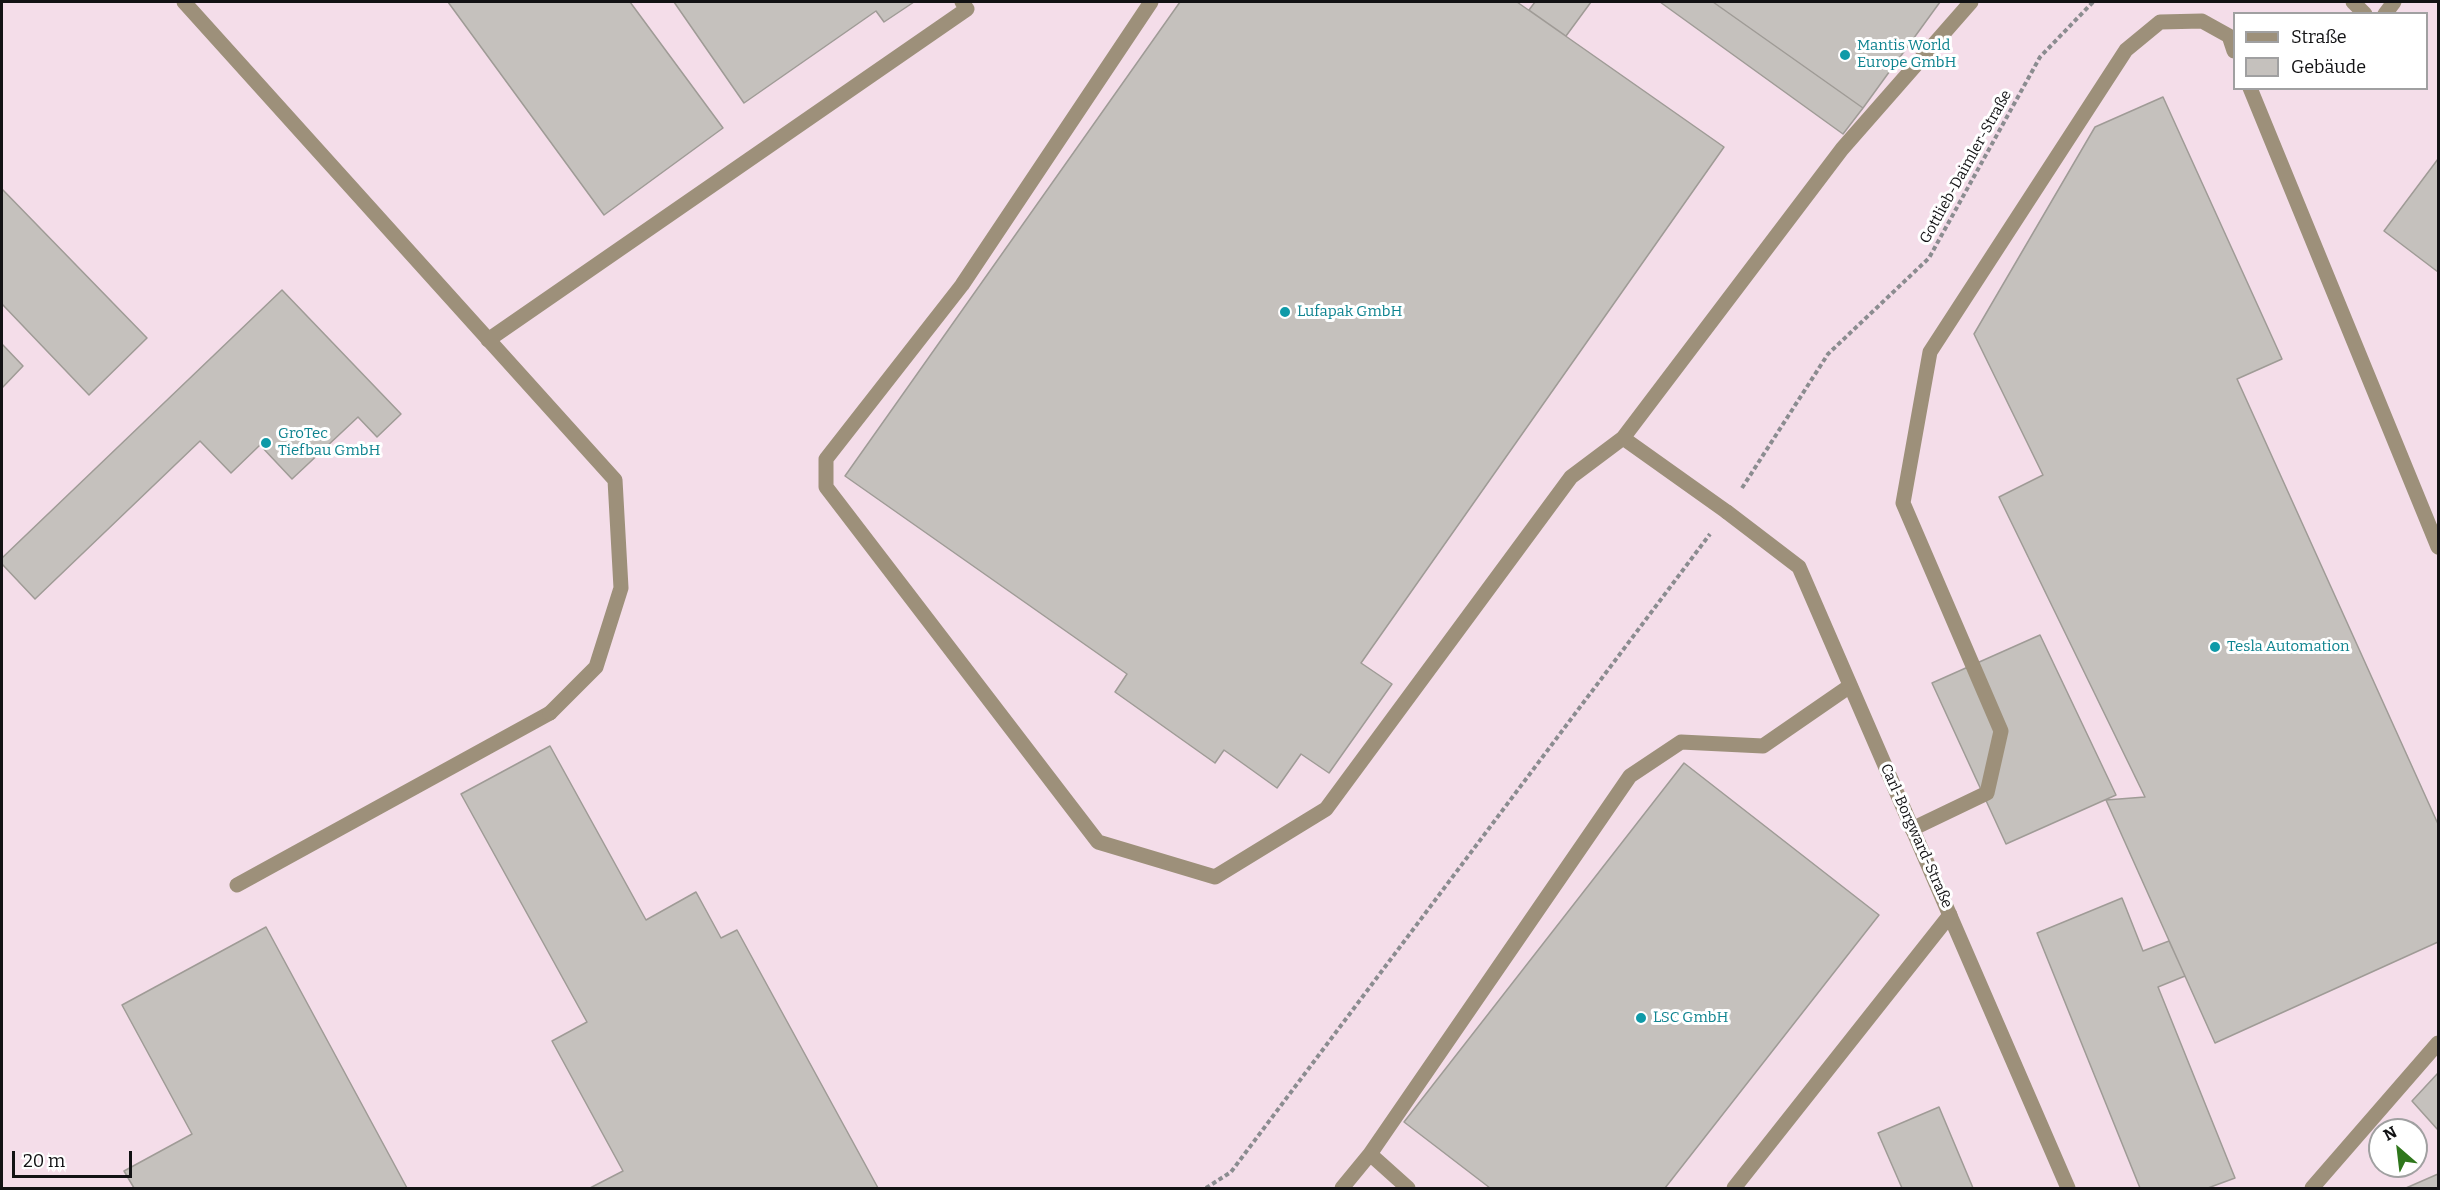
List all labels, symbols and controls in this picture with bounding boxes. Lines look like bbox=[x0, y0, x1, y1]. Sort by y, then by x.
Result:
legend bbox=[2233, 12, 2428, 90]
text: Straße bbox=[2291, 26, 2347, 48]
place label: Mantis World Europe GmbH bbox=[1857, 37, 1956, 72]
marker: Mantis World Europe GmbH bbox=[1838, 48, 1852, 62]
text: Gebäude bbox=[2291, 56, 2366, 78]
street label: Gottlieb-Daimler-Straße bbox=[1916, 87, 2016, 247]
place label: Lufapak GmbH bbox=[1297, 303, 1402, 321]
marker: Lufapak GmbH bbox=[1278, 305, 1292, 319]
place label: GroTec Tiefbau GmbH bbox=[278, 425, 380, 460]
marker: GroTec Tiefbau GmbH bbox=[259, 436, 273, 450]
place label: Tesla Automation bbox=[2227, 638, 2350, 656]
marker: Tesla Automation bbox=[2208, 640, 2222, 654]
street label: Carl-Borgward-Straße bbox=[1876, 761, 1956, 911]
place label: LSC GmbH bbox=[1653, 1009, 1728, 1027]
marker: LSC GmbH bbox=[1634, 1011, 1648, 1025]
north arrow bbox=[2368, 1118, 2428, 1178]
text: N bbox=[2380, 1122, 2400, 1145]
scale bar bbox=[15, 1139, 135, 1177]
text: 20 m bbox=[23, 1150, 65, 1172]

